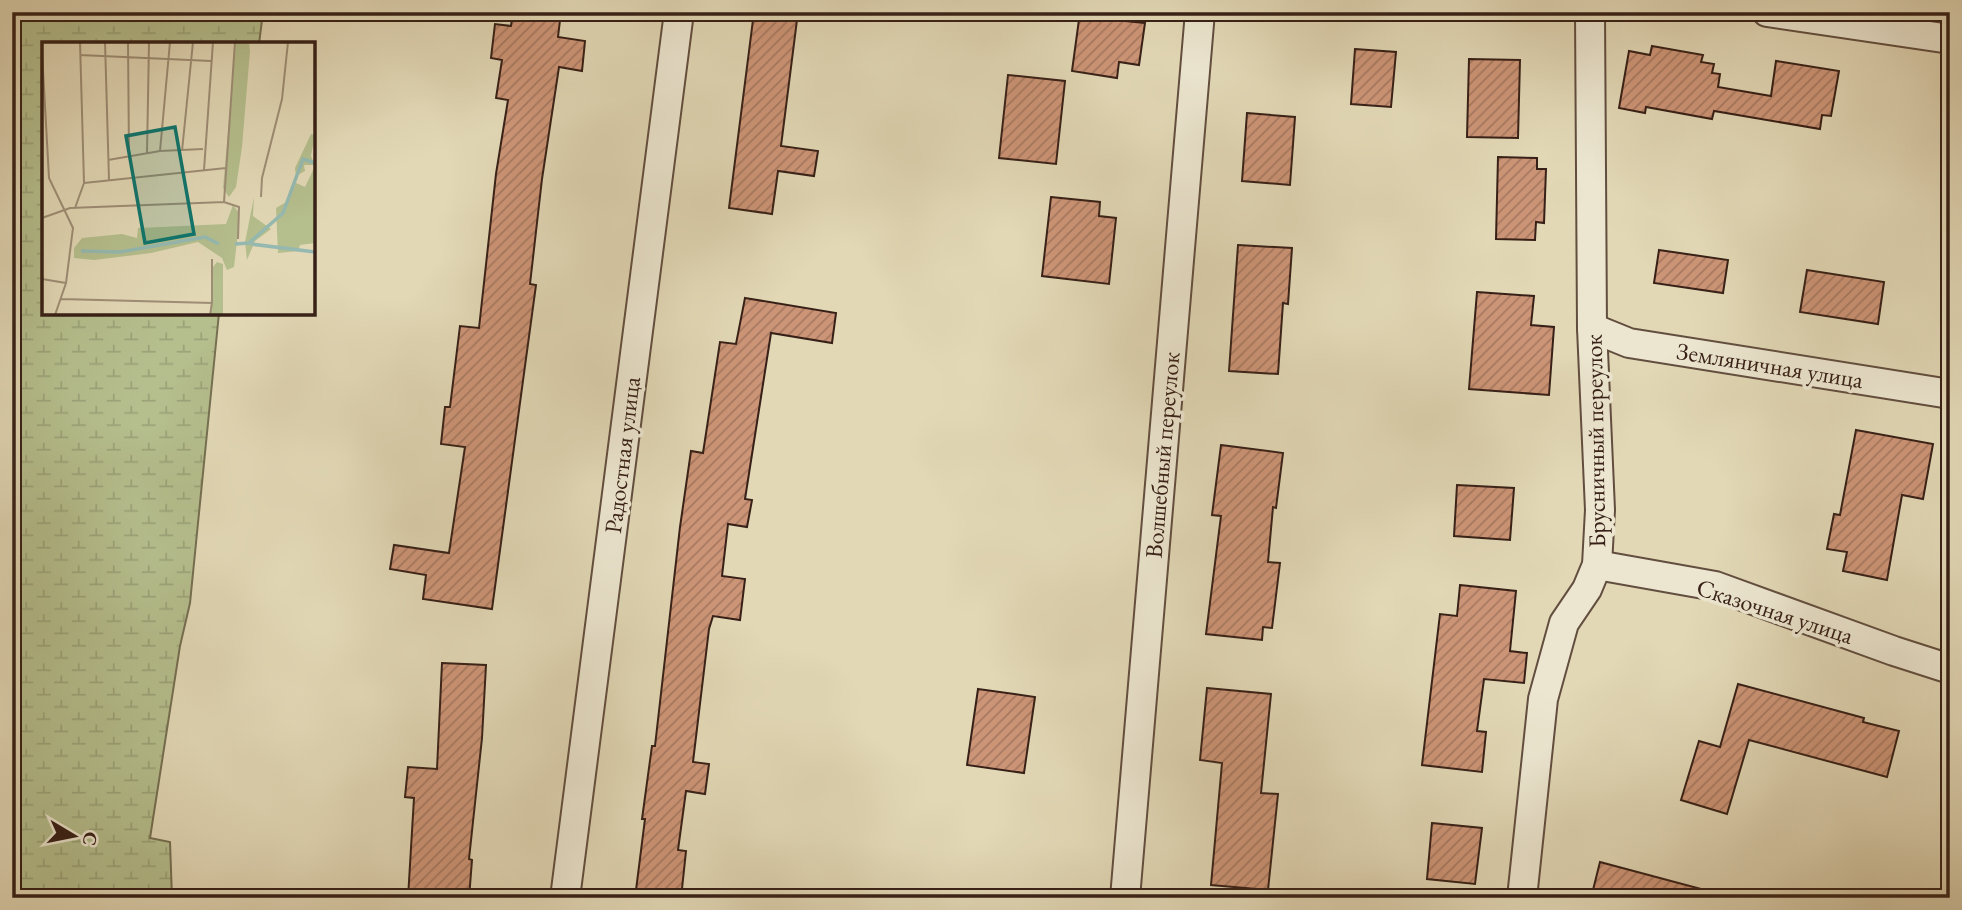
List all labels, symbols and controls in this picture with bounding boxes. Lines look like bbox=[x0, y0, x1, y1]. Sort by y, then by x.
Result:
inset map bbox=[42, 42, 315, 315]
street label: Брусничный переулок bbox=[1578, 333, 1612, 548]
street label: Земляничная улица bbox=[1675, 335, 1866, 395]
street label: Волшебный переулок bbox=[1138, 350, 1187, 559]
street label: Радостная улица bbox=[597, 374, 647, 535]
street label: Сказочная улица bbox=[1693, 571, 1858, 651]
north arrow bbox=[38, 802, 108, 872]
text: С bbox=[77, 830, 104, 848]

